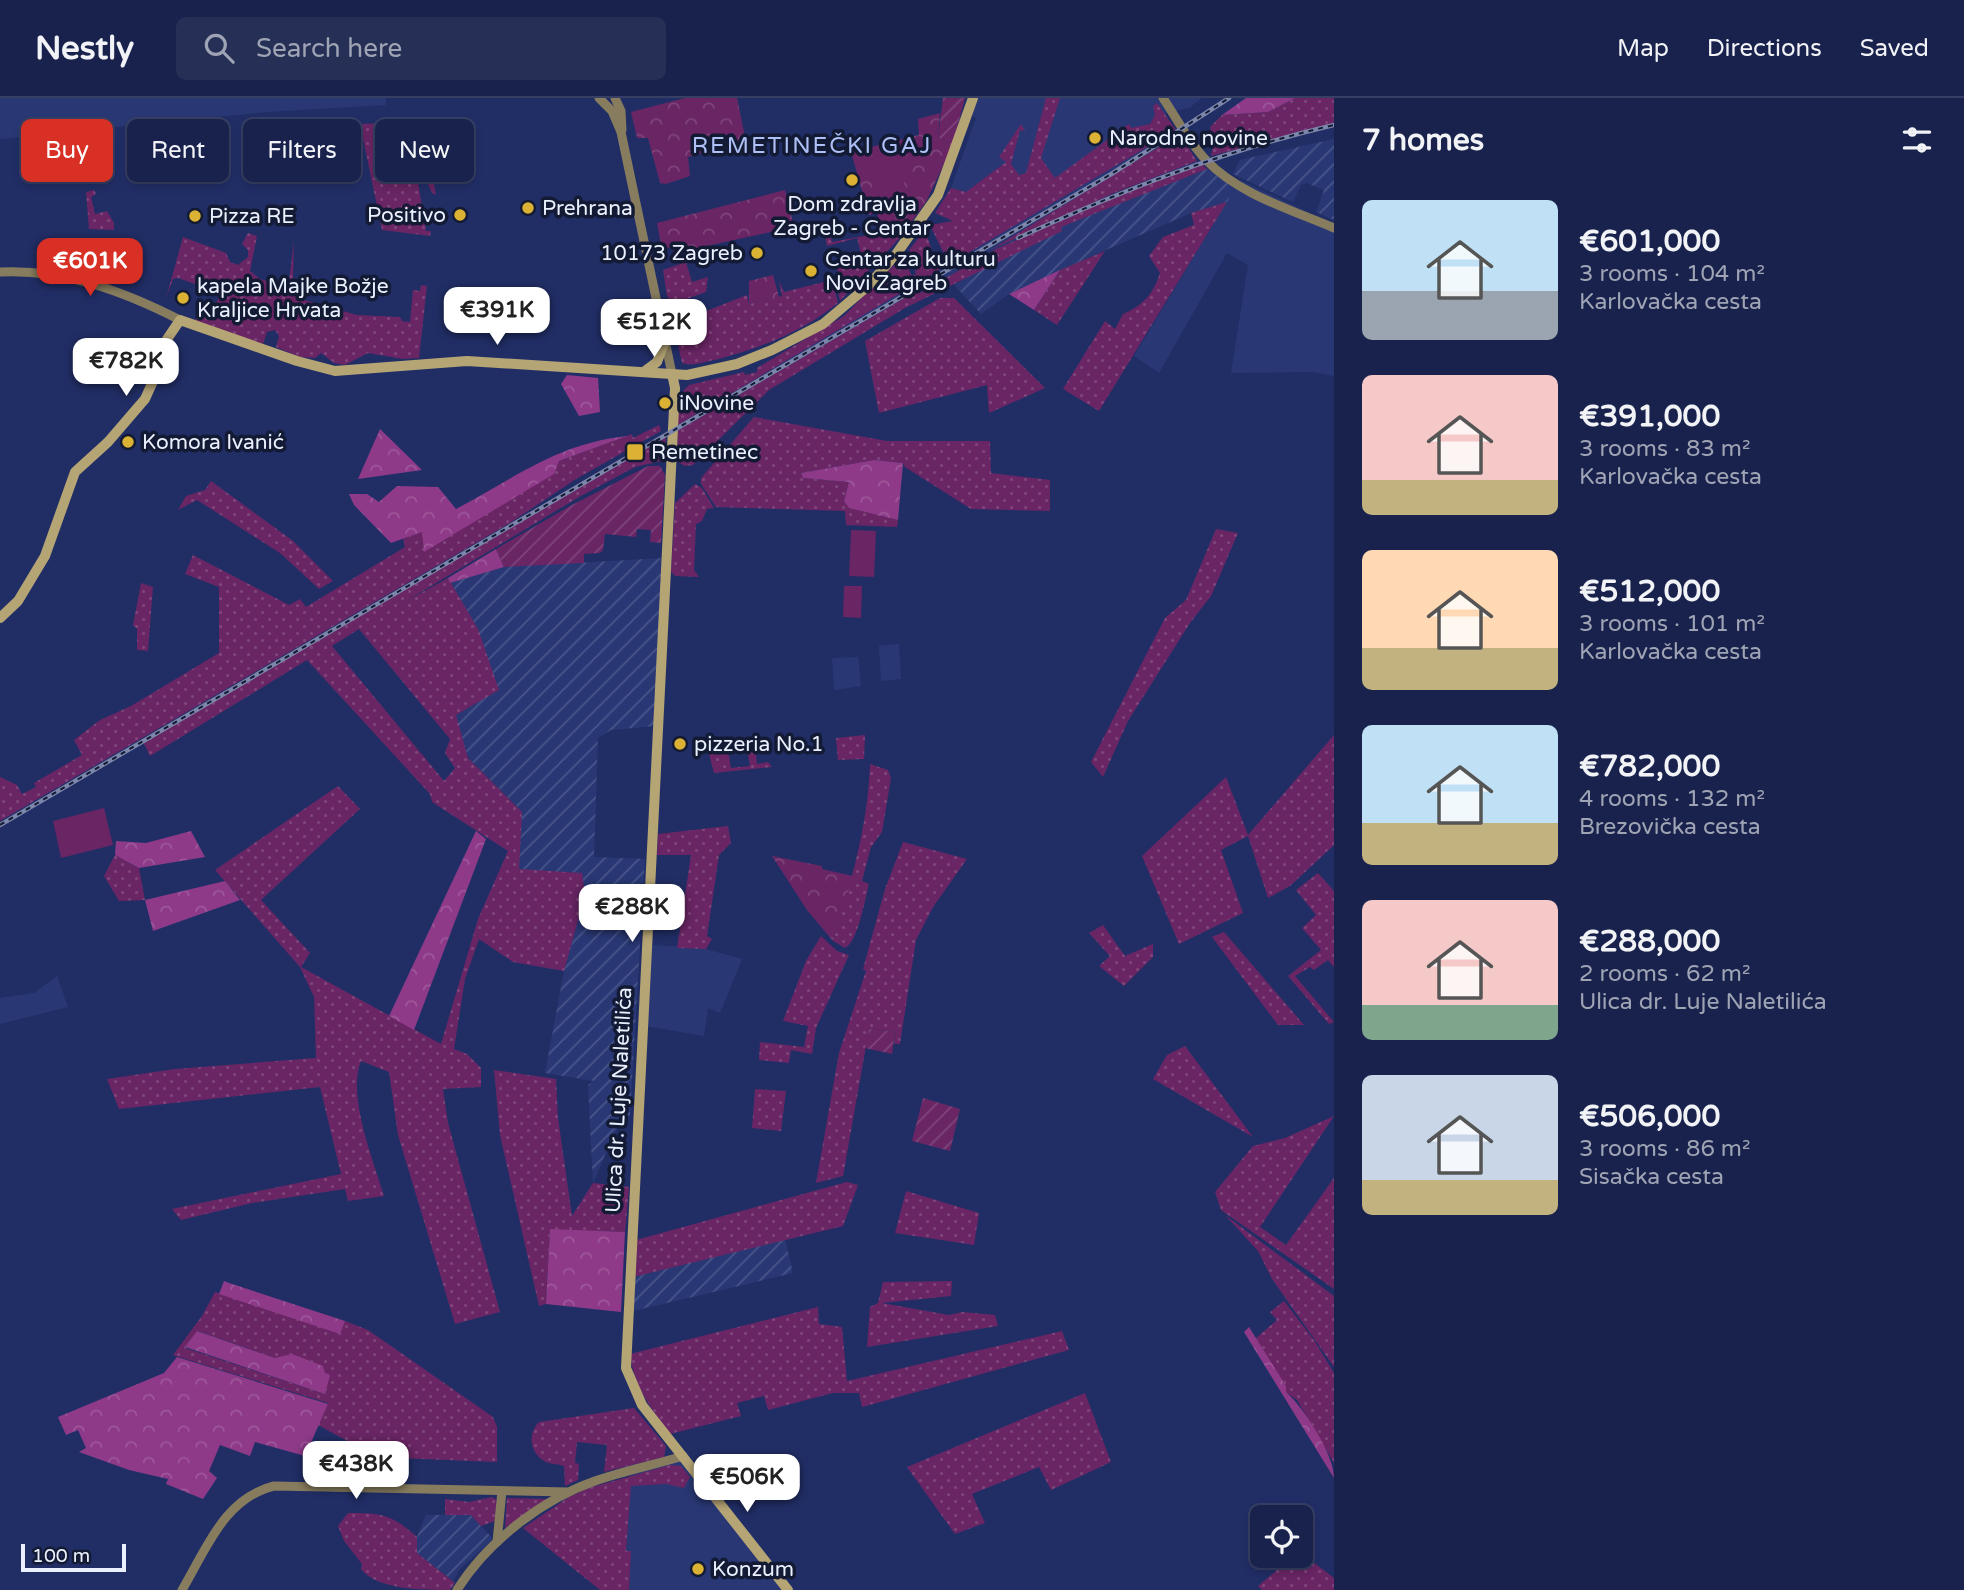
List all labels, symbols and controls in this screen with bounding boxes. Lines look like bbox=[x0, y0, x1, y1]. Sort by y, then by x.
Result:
search box bbox=[176, 17, 666, 80]
text: Nestly bbox=[35, 29, 134, 68]
icon: search bbox=[200, 29, 238, 67]
text: Search here bbox=[256, 33, 402, 64]
text: Map bbox=[1617, 34, 1669, 63]
text: Directions bbox=[1707, 34, 1822, 63]
text: Saved bbox=[1860, 34, 1929, 63]
chip: Buy bbox=[21, 119, 113, 182]
chip: Rent bbox=[127, 119, 229, 182]
chip: Filters bbox=[243, 119, 361, 182]
chip: New bbox=[375, 119, 474, 182]
icon: filters bbox=[1898, 121, 1936, 159]
text: 7 homes bbox=[1362, 122, 1484, 159]
place label: Narodne novine bbox=[1109, 126, 1268, 151]
marker: Narodne novine bbox=[1087, 130, 1103, 146]
district label: REMETINEČKI GAJ bbox=[692, 132, 932, 160]
marker: Dom zdravlja Zagreb - Centar bbox=[844, 172, 860, 188]
place label: Dom zdravlja Zagreb - Centar bbox=[773, 192, 931, 241]
place label: Prehrana bbox=[542, 196, 633, 221]
marker: Prehrana bbox=[520, 200, 536, 216]
place label: Positivo bbox=[367, 203, 446, 228]
place label: Pizza RE bbox=[209, 204, 295, 229]
marker: Positivo bbox=[452, 207, 468, 223]
marker: Pizza RE bbox=[187, 208, 203, 224]
text: €601,000 bbox=[1579, 223, 1720, 260]
icon: home bbox=[1418, 228, 1502, 312]
pin: €601K bbox=[41, 238, 139, 298]
place label: 10173 Zagreb bbox=[600, 241, 743, 266]
marker: 10173 Zagreb bbox=[749, 245, 765, 261]
text: €601K bbox=[53, 247, 127, 275]
place label: Centar za kulturu Novi Zagreb bbox=[825, 247, 996, 296]
text: 3 rooms · 104 m² bbox=[1579, 260, 1765, 288]
marker: Centar za kulturu Novi Zagreb bbox=[803, 263, 819, 279]
place label: kapela Majke Božje Kraljice Hrvata bbox=[197, 274, 389, 323]
pin: €391K bbox=[448, 288, 546, 347]
text: Karlovačka cesta bbox=[1579, 288, 1762, 316]
marker: kapela Majke Božje Kraljice Hrvata bbox=[175, 290, 191, 306]
text: €391K bbox=[460, 296, 534, 324]
pin: €512K bbox=[605, 300, 703, 359]
text: €512K bbox=[617, 308, 691, 336]
pin: €782K bbox=[77, 338, 175, 398]
text: €782K bbox=[89, 347, 163, 375]
place label: iNovine bbox=[679, 391, 754, 416]
marker: iNovine bbox=[657, 395, 673, 411]
text: €391,000 bbox=[1579, 398, 1720, 435]
icon: home bbox=[1418, 403, 1502, 487]
place label: Komora Ivanić bbox=[142, 430, 284, 455]
marker: Komora Ivanić bbox=[120, 434, 136, 450]
text: 3 rooms · 83 m² bbox=[1579, 435, 1750, 463]
place label: Remetinec bbox=[651, 440, 758, 465]
marker: Remetinec bbox=[625, 442, 645, 462]
text: Karlovačka cesta bbox=[1579, 463, 1762, 491]
text: €512,000 bbox=[1579, 573, 1720, 610]
icon: home bbox=[1418, 578, 1502, 662]
text: 3 rooms · 101 m² bbox=[1579, 610, 1765, 638]
text: Karlovačka cesta bbox=[1579, 638, 1762, 666]
place label: pizzeria No.1 bbox=[694, 732, 824, 757]
marker: pizzeria No.1 bbox=[672, 736, 688, 752]
text: €782,000 bbox=[1579, 748, 1720, 785]
icon: home bbox=[1418, 753, 1502, 837]
text: 4 rooms · 132 m² bbox=[1579, 785, 1765, 813]
text: Brezovička cesta bbox=[1579, 813, 1761, 841]
pin: €288K bbox=[583, 884, 681, 944]
text: €288K bbox=[595, 893, 669, 921]
text: €288,000 bbox=[1579, 923, 1720, 960]
icon: home bbox=[1418, 928, 1502, 1012]
text: 2 rooms · 62 m² bbox=[1579, 960, 1750, 988]
street label: Ulica dr. Luje Naletilića bbox=[601, 986, 637, 1214]
text: Ulica dr. Luje Naletilića bbox=[1579, 988, 1827, 1016]
text: €506,000 bbox=[1579, 1098, 1720, 1135]
icon: home bbox=[1418, 1103, 1502, 1187]
text: 3 rooms · 86 m² bbox=[1579, 1135, 1750, 1163]
text: Sisačka cesta bbox=[1579, 1163, 1724, 1191]
pin: €438K bbox=[307, 1442, 405, 1501]
text: €438K bbox=[319, 1450, 393, 1478]
pin: €506K bbox=[698, 1454, 796, 1514]
text: €506K bbox=[710, 1463, 784, 1491]
map controls bbox=[1250, 1505, 1313, 1568]
button: locate bbox=[1250, 1505, 1313, 1568]
scale bar bbox=[21, 1541, 126, 1573]
text: 100 m bbox=[32, 1545, 90, 1567]
place label: Konzum bbox=[712, 1557, 794, 1582]
marker: Konzum bbox=[690, 1561, 706, 1577]

